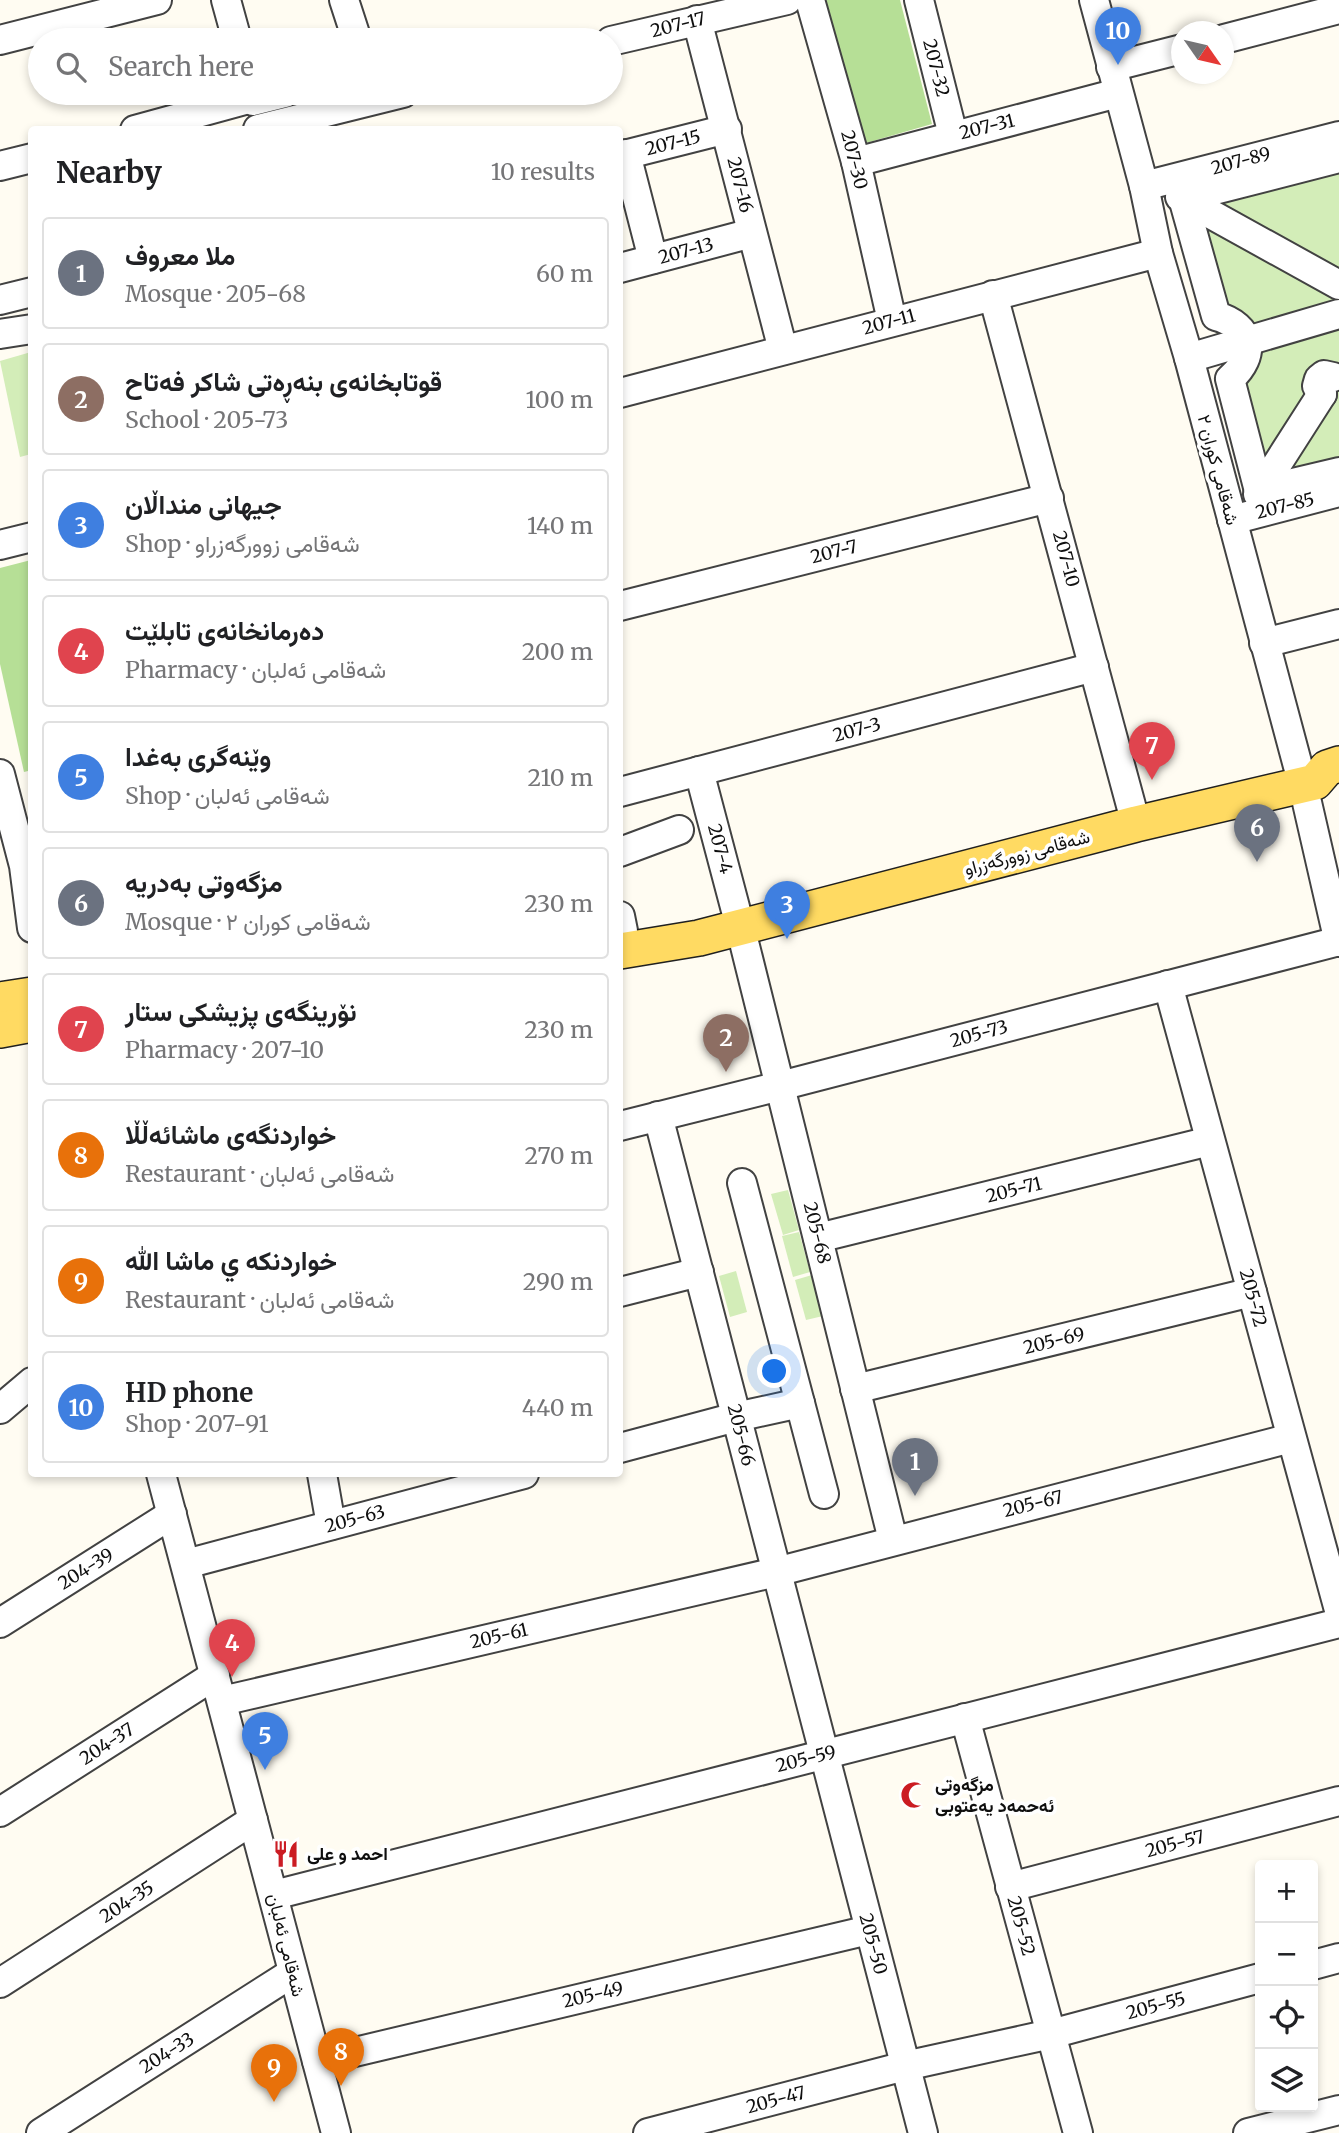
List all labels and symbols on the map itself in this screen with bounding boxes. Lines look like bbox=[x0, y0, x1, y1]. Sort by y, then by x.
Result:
street label: 207-17 bbox=[648, 7, 708, 42]
pin: 10 bbox=[1095, 7, 1141, 65]
north arrow bbox=[1171, 21, 1234, 84]
street label: 207-32 bbox=[918, 37, 955, 99]
street label: 207-31 bbox=[957, 109, 1017, 144]
street label: 207-15 bbox=[643, 125, 703, 160]
street label: 207-30 bbox=[836, 128, 873, 192]
street label: 207-89 bbox=[1209, 142, 1273, 179]
street label: 207-16 bbox=[723, 155, 758, 215]
street label: 207-13 bbox=[656, 232, 716, 269]
street label: 207-11 bbox=[860, 303, 918, 340]
street label: شەقامی کوران ٢ bbox=[1193, 412, 1244, 528]
street label: 207-85 bbox=[1253, 487, 1317, 524]
street label: 207-10 bbox=[1048, 528, 1085, 589]
street label: 207-7 bbox=[808, 535, 860, 568]
street label: 207-3 bbox=[830, 712, 883, 747]
pin: 7 bbox=[1129, 722, 1175, 780]
pin: 6 bbox=[1234, 804, 1280, 862]
street label: 207-4 bbox=[703, 821, 738, 876]
street label: شەقامی زوورگەزراو bbox=[962, 825, 1092, 880]
pin: 3 bbox=[764, 881, 810, 939]
pin: 2 bbox=[703, 1014, 749, 1072]
street label: 205-73 bbox=[948, 1015, 1010, 1052]
street label: 205-71 bbox=[984, 1172, 1044, 1208]
street label: 205-68 bbox=[799, 1200, 836, 1266]
street label: 205-72 bbox=[1235, 1266, 1272, 1329]
street label: 205-69 bbox=[1021, 1322, 1087, 1359]
your location bbox=[757, 1354, 791, 1388]
street label: 205-66 bbox=[723, 1402, 760, 1468]
pin: 1 bbox=[892, 1438, 938, 1496]
street label: 205-67 bbox=[1001, 1485, 1065, 1522]
street label: 205-63 bbox=[322, 1499, 387, 1538]
street label: 204-39 bbox=[54, 1543, 118, 1594]
street label: 205-61 bbox=[468, 1618, 530, 1653]
pin: 4 bbox=[209, 1619, 255, 1677]
pin: 5 bbox=[242, 1712, 288, 1770]
street label: 204-37 bbox=[75, 1718, 138, 1770]
street label: 205-59 bbox=[773, 1740, 838, 1777]
place label: مزگەوتی ئەحمەد یەعتوبی bbox=[935, 1773, 1054, 1817]
mosque icon: مزگەوتی ئەحمەد یەعتوبی bbox=[899, 1780, 929, 1810]
street label: 205-57 bbox=[1143, 1825, 1207, 1862]
restaurant icon: احمد و علی bbox=[271, 1839, 301, 1869]
place label: احمد و علی bbox=[307, 1842, 388, 1865]
street label: 204-35 bbox=[95, 1876, 158, 1928]
street label: شەقامی ئەلبان bbox=[263, 1891, 310, 1999]
street label: 205-52 bbox=[1002, 1893, 1040, 1958]
street label: 205-50 bbox=[854, 1911, 893, 1977]
street label: 205-49 bbox=[560, 1976, 626, 2013]
street label: 205-55 bbox=[1124, 1987, 1188, 2024]
street label: 204-33 bbox=[135, 2027, 198, 2078]
pin: 8 bbox=[318, 2028, 364, 2086]
pin: 9 bbox=[251, 2044, 297, 2102]
street label: 205-47 bbox=[744, 2081, 808, 2118]

